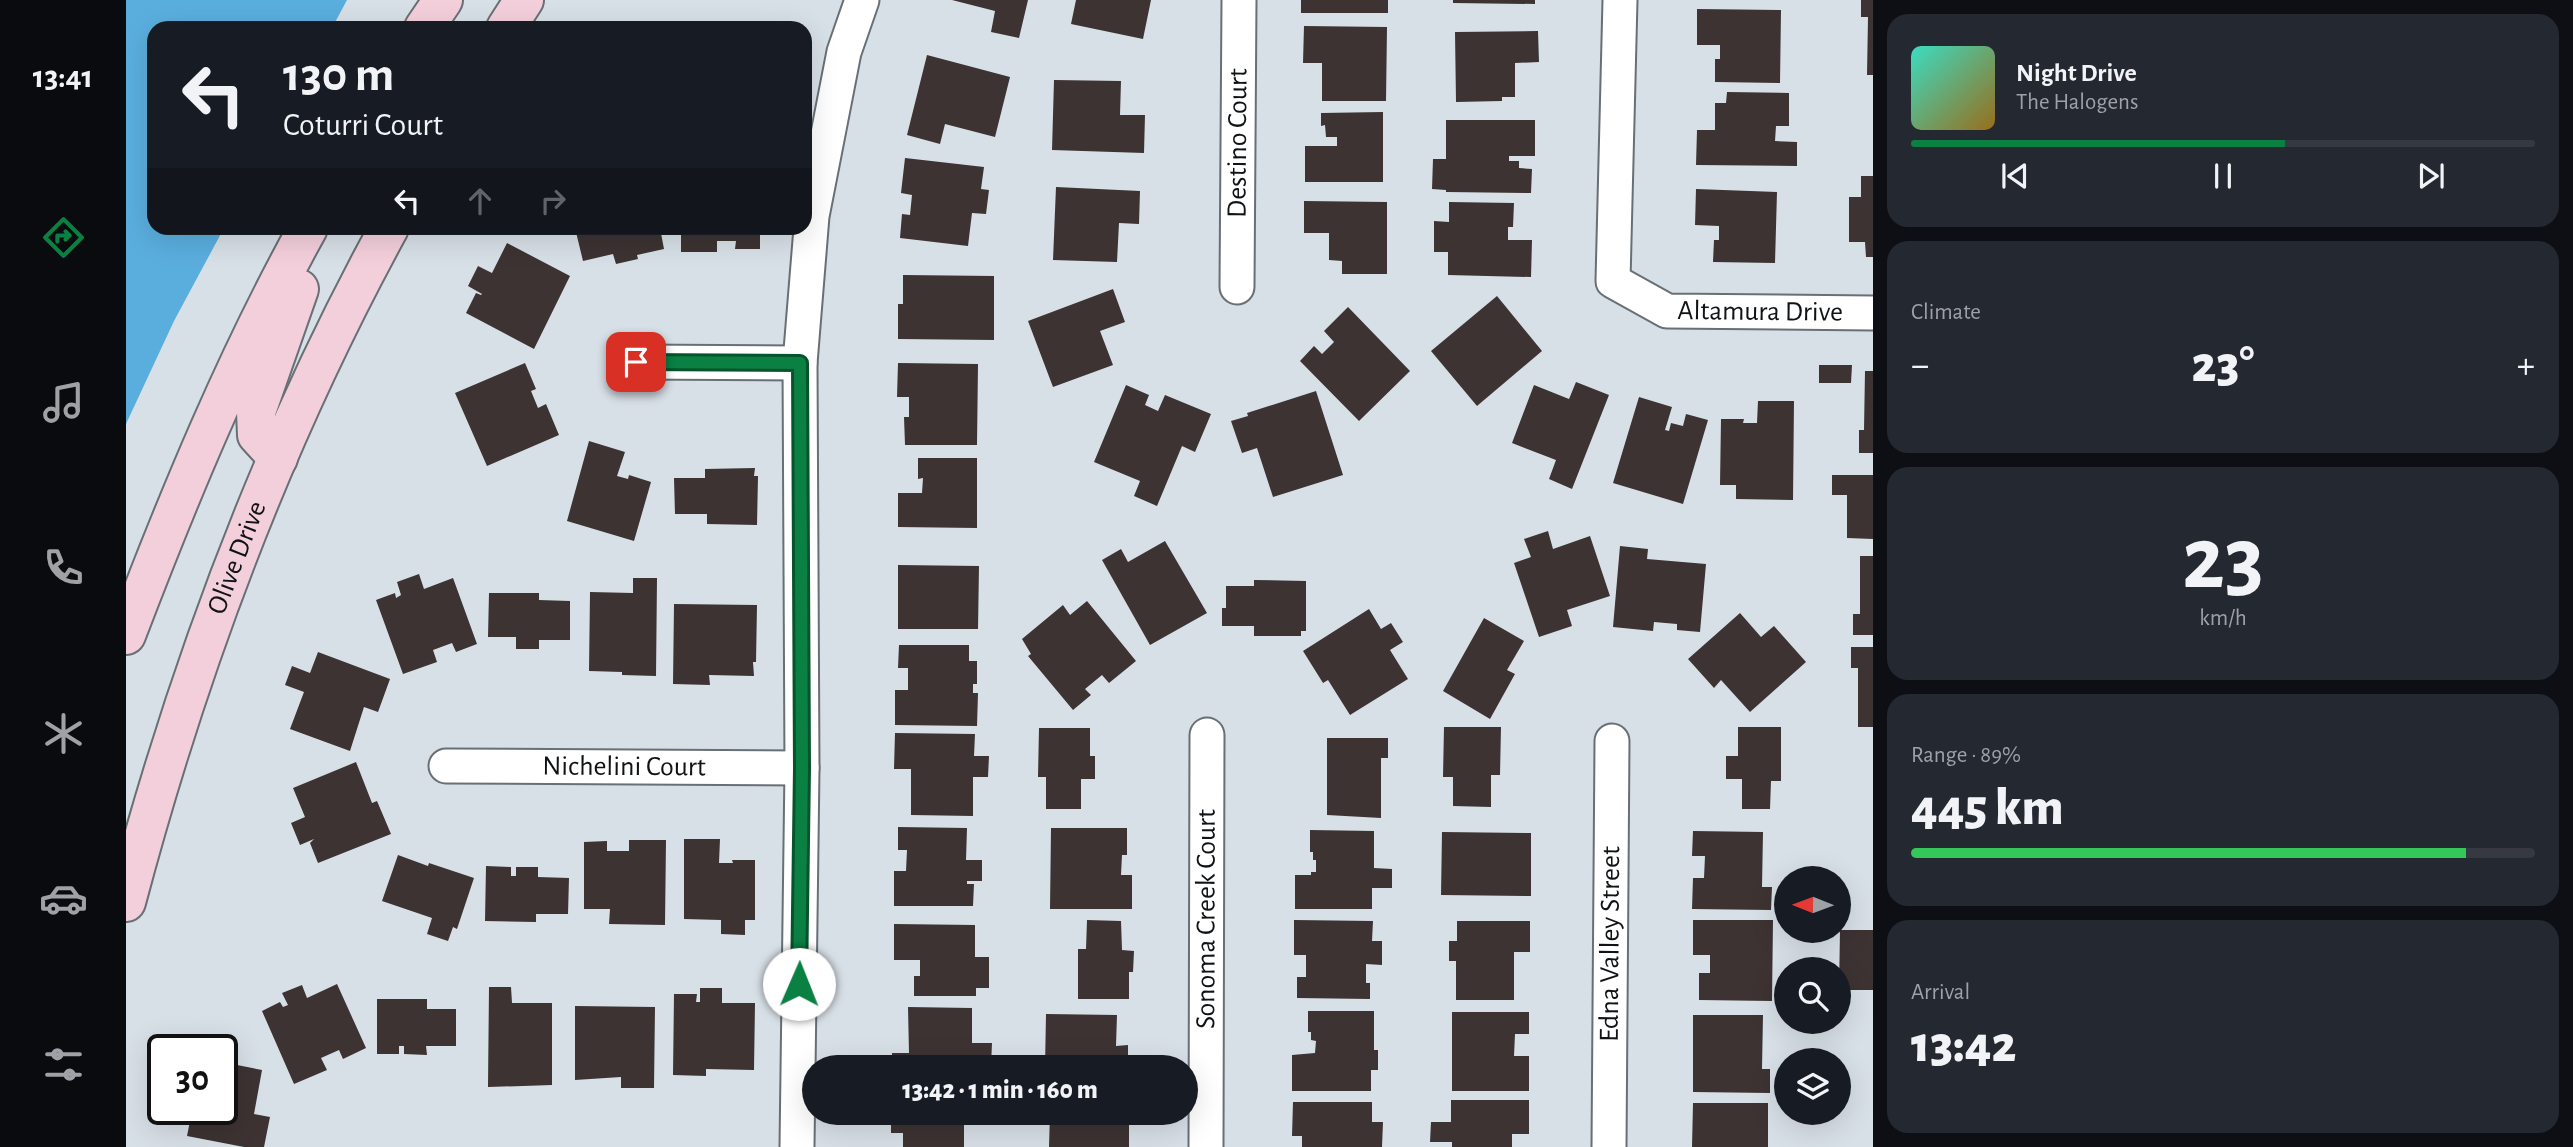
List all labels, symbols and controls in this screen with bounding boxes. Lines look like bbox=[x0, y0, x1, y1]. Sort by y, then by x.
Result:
icon: left bbox=[168, 49, 259, 140]
text: 130 m bbox=[283, 51, 394, 100]
text: Night Drive bbox=[2016, 60, 2137, 86]
text: 13:41 bbox=[33, 61, 93, 93]
street label: Destino Court bbox=[1223, 68, 1253, 218]
text: The Halogens bbox=[2016, 91, 2138, 114]
text: Coturri Court bbox=[283, 109, 443, 141]
icon: previous bbox=[1996, 157, 2034, 195]
icon: pause bbox=[2204, 157, 2242, 195]
icon: next bbox=[2412, 157, 2450, 195]
icon: left bbox=[388, 182, 426, 220]
icon: ahead bbox=[461, 182, 499, 220]
icon: right bbox=[534, 182, 572, 220]
icon: directions bbox=[39, 213, 88, 262]
street label: Altamura Drive bbox=[1677, 297, 1843, 327]
text: Climate bbox=[1911, 301, 1981, 324]
pin bbox=[606, 332, 666, 392]
text: 23° bbox=[2192, 339, 2254, 391]
icon: arrive bbox=[617, 343, 655, 381]
text: − bbox=[1911, 347, 1929, 385]
text: + bbox=[2517, 347, 2535, 385]
icon: music bbox=[39, 378, 88, 427]
street label: Olive Drive bbox=[203, 497, 272, 618]
text: 23 bbox=[2182, 514, 2264, 605]
icon: phone bbox=[39, 543, 88, 592]
text: km/h bbox=[2199, 607, 2247, 630]
icon: climate bbox=[39, 709, 88, 758]
text: Range · 89% bbox=[1911, 744, 2021, 767]
street label: Nichelini Court bbox=[542, 753, 706, 781]
text: 445 km bbox=[1911, 782, 2064, 834]
street label: Sonoma Creek Court bbox=[1192, 809, 1221, 1029]
street label: Edna Valley Street bbox=[1596, 846, 1625, 1042]
north arrow bbox=[1774, 866, 1852, 943]
map controls bbox=[1774, 866, 1851, 1125]
icon: car bbox=[39, 874, 88, 923]
position arrow bbox=[762, 947, 836, 1021]
button: search bbox=[1774, 957, 1851, 1034]
text: Arrival bbox=[1911, 981, 1970, 1004]
text: 13:42 bbox=[1911, 1019, 2017, 1071]
speed limit sign: 30 bbox=[147, 1034, 238, 1125]
icon: filters bbox=[39, 1040, 88, 1089]
button: layers bbox=[1774, 1048, 1851, 1125]
text: 13:42 · 1 min · 160 m bbox=[902, 1077, 1098, 1103]

